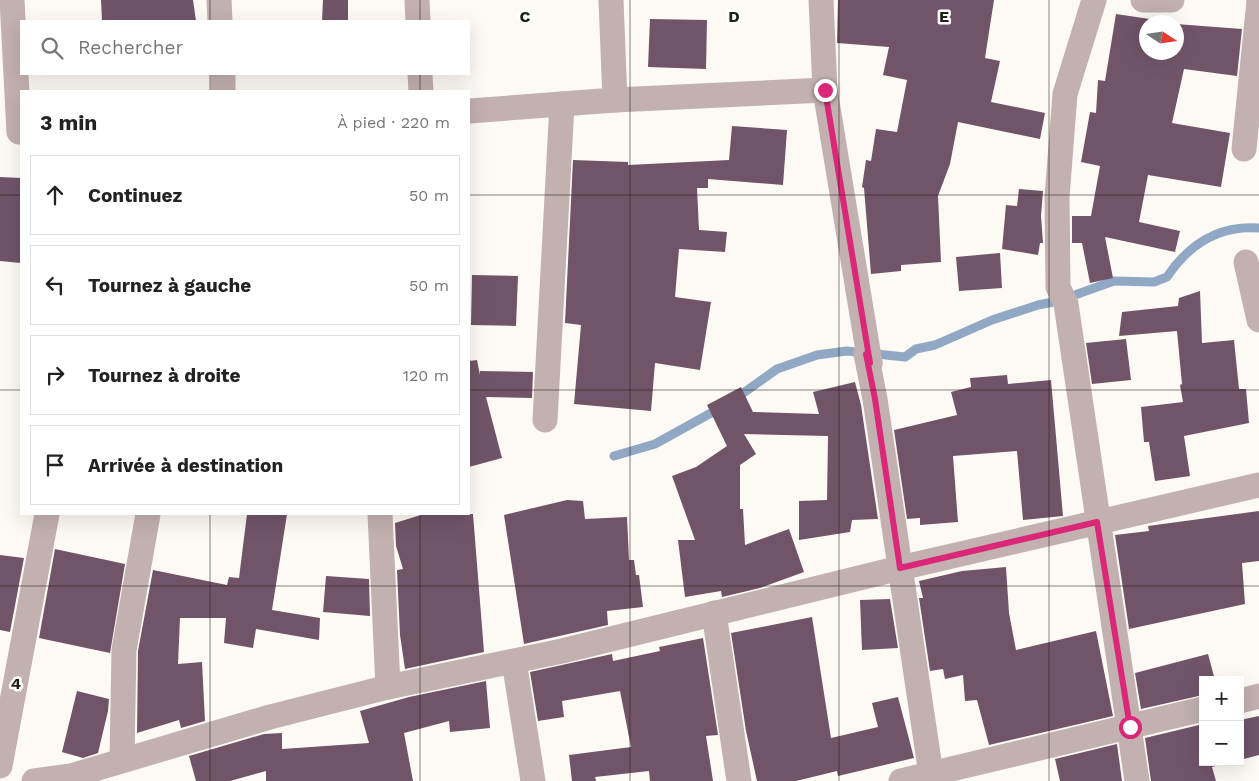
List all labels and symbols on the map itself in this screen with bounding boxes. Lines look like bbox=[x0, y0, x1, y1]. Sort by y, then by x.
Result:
text: C bbox=[520, 7, 531, 26]
text: D bbox=[728, 7, 740, 26]
text: E bbox=[939, 7, 949, 26]
north arrow bbox=[1139, 15, 1184, 60]
route end bbox=[814, 79, 837, 102]
text: 4 bbox=[11, 674, 21, 693]
route start bbox=[1119, 716, 1142, 739]

